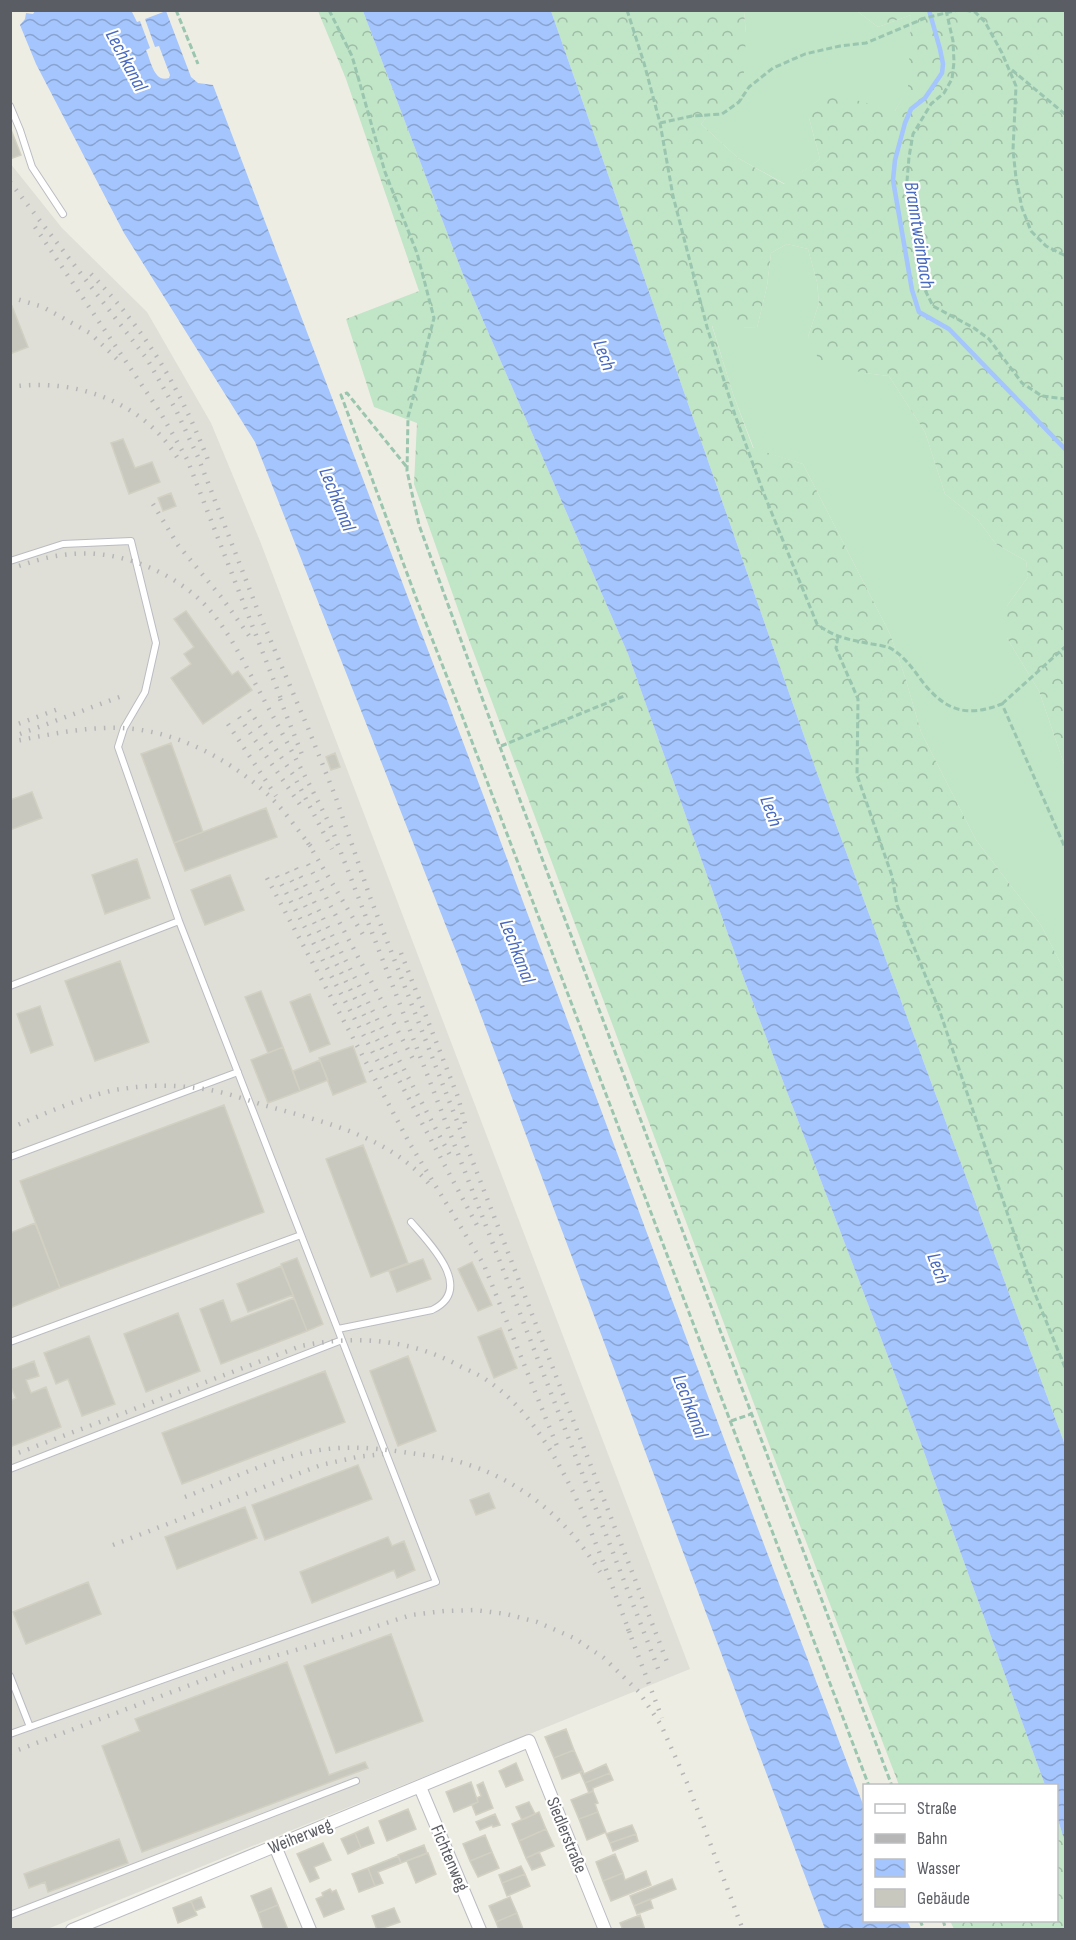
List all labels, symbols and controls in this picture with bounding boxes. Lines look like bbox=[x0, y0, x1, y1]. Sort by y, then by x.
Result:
water label: Lechkanal bbox=[100, 26, 153, 97]
water label: Branntweinbach bbox=[899, 180, 939, 290]
water label: Lech bbox=[587, 337, 621, 374]
water label: Lechkanal bbox=[314, 464, 361, 536]
water label: Lech bbox=[754, 793, 788, 830]
water label: Lechkanal bbox=[494, 916, 541, 988]
water label: Lech bbox=[921, 1250, 955, 1287]
water label: Lechkanal bbox=[667, 1371, 714, 1443]
legend bbox=[863, 1784, 1058, 1922]
street label: Siedlerstraße bbox=[542, 1794, 591, 1876]
text: Straße bbox=[917, 1798, 957, 1819]
street label: Weiherweg bbox=[265, 1814, 335, 1859]
street label: Fichtenweg bbox=[426, 1822, 473, 1895]
text: Bahn bbox=[917, 1828, 947, 1849]
text: Wasser bbox=[917, 1858, 960, 1879]
text: Gebäude bbox=[917, 1888, 970, 1909]

